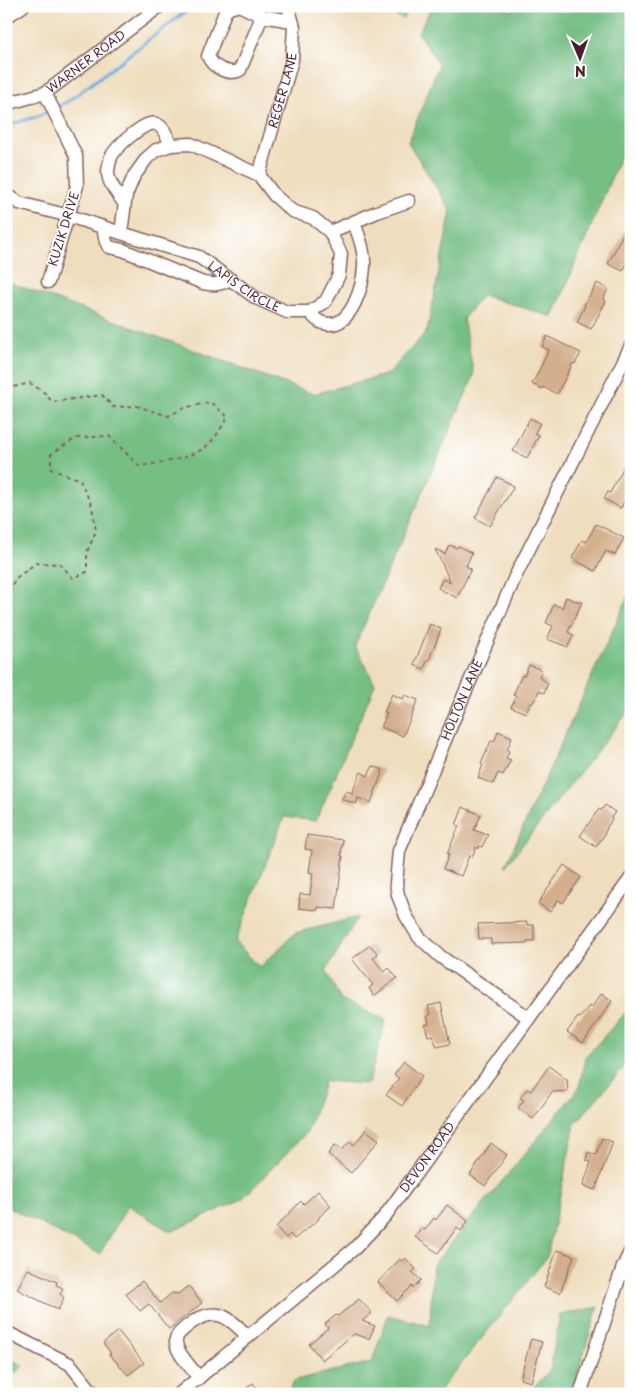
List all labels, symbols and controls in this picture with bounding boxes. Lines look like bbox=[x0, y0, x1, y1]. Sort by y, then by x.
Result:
street label: WARNER ROAD bbox=[42, 25, 129, 97]
north arrow bbox=[554, 32, 604, 82]
street label: REGER LANE bbox=[263, 52, 300, 130]
text: N bbox=[575, 61, 586, 82]
street label: KUZIK DRIVE bbox=[43, 189, 83, 268]
street label: LAPIS CIRCLE bbox=[204, 256, 284, 316]
street label: HOLTON LANE bbox=[436, 656, 487, 743]
street label: DEVON ROAD bbox=[395, 1118, 459, 1196]

